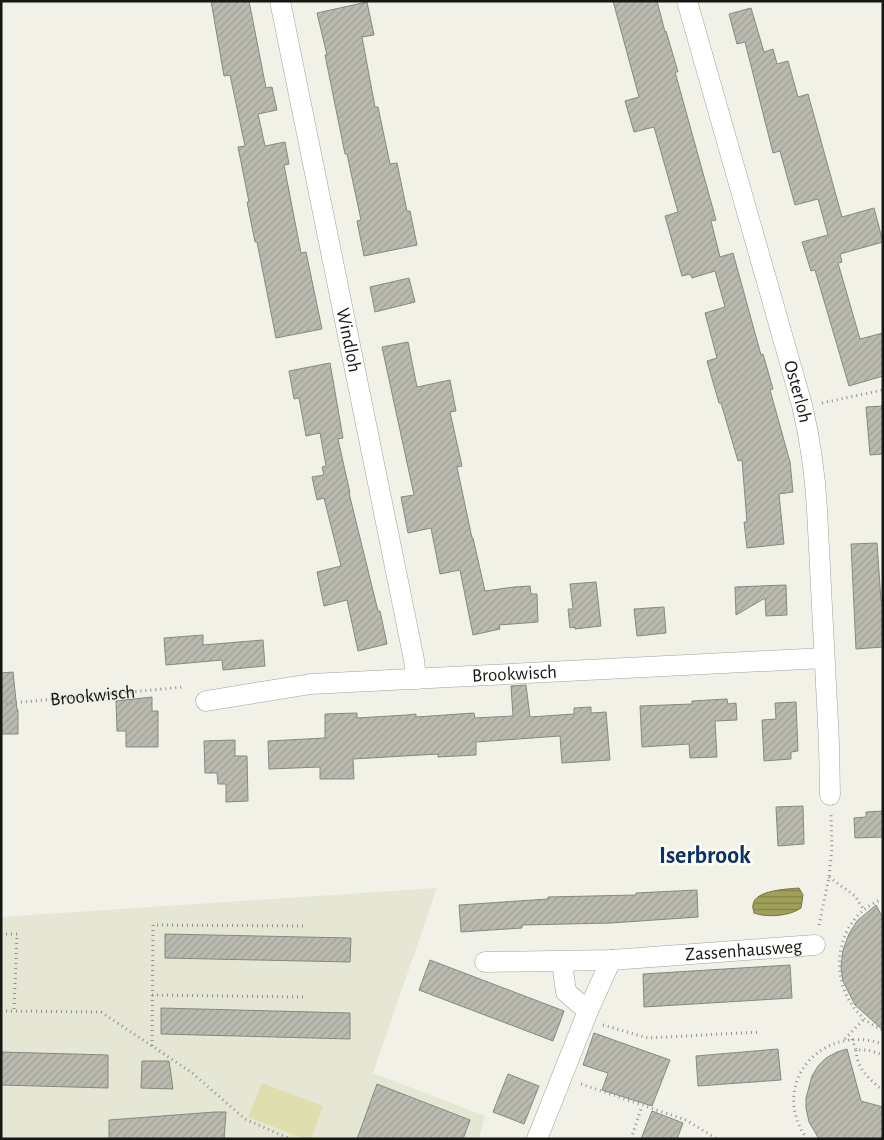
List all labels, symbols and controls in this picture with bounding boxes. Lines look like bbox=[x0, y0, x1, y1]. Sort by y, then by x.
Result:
street label: Windloh bbox=[333, 306, 365, 374]
street label: Osterloh bbox=[780, 358, 815, 424]
street label: Brookwisch bbox=[471, 662, 557, 685]
street label: Brookwisch bbox=[49, 682, 136, 709]
district label: Iserbrook bbox=[659, 844, 751, 868]
street label: Zassenhausweg bbox=[684, 936, 804, 964]

